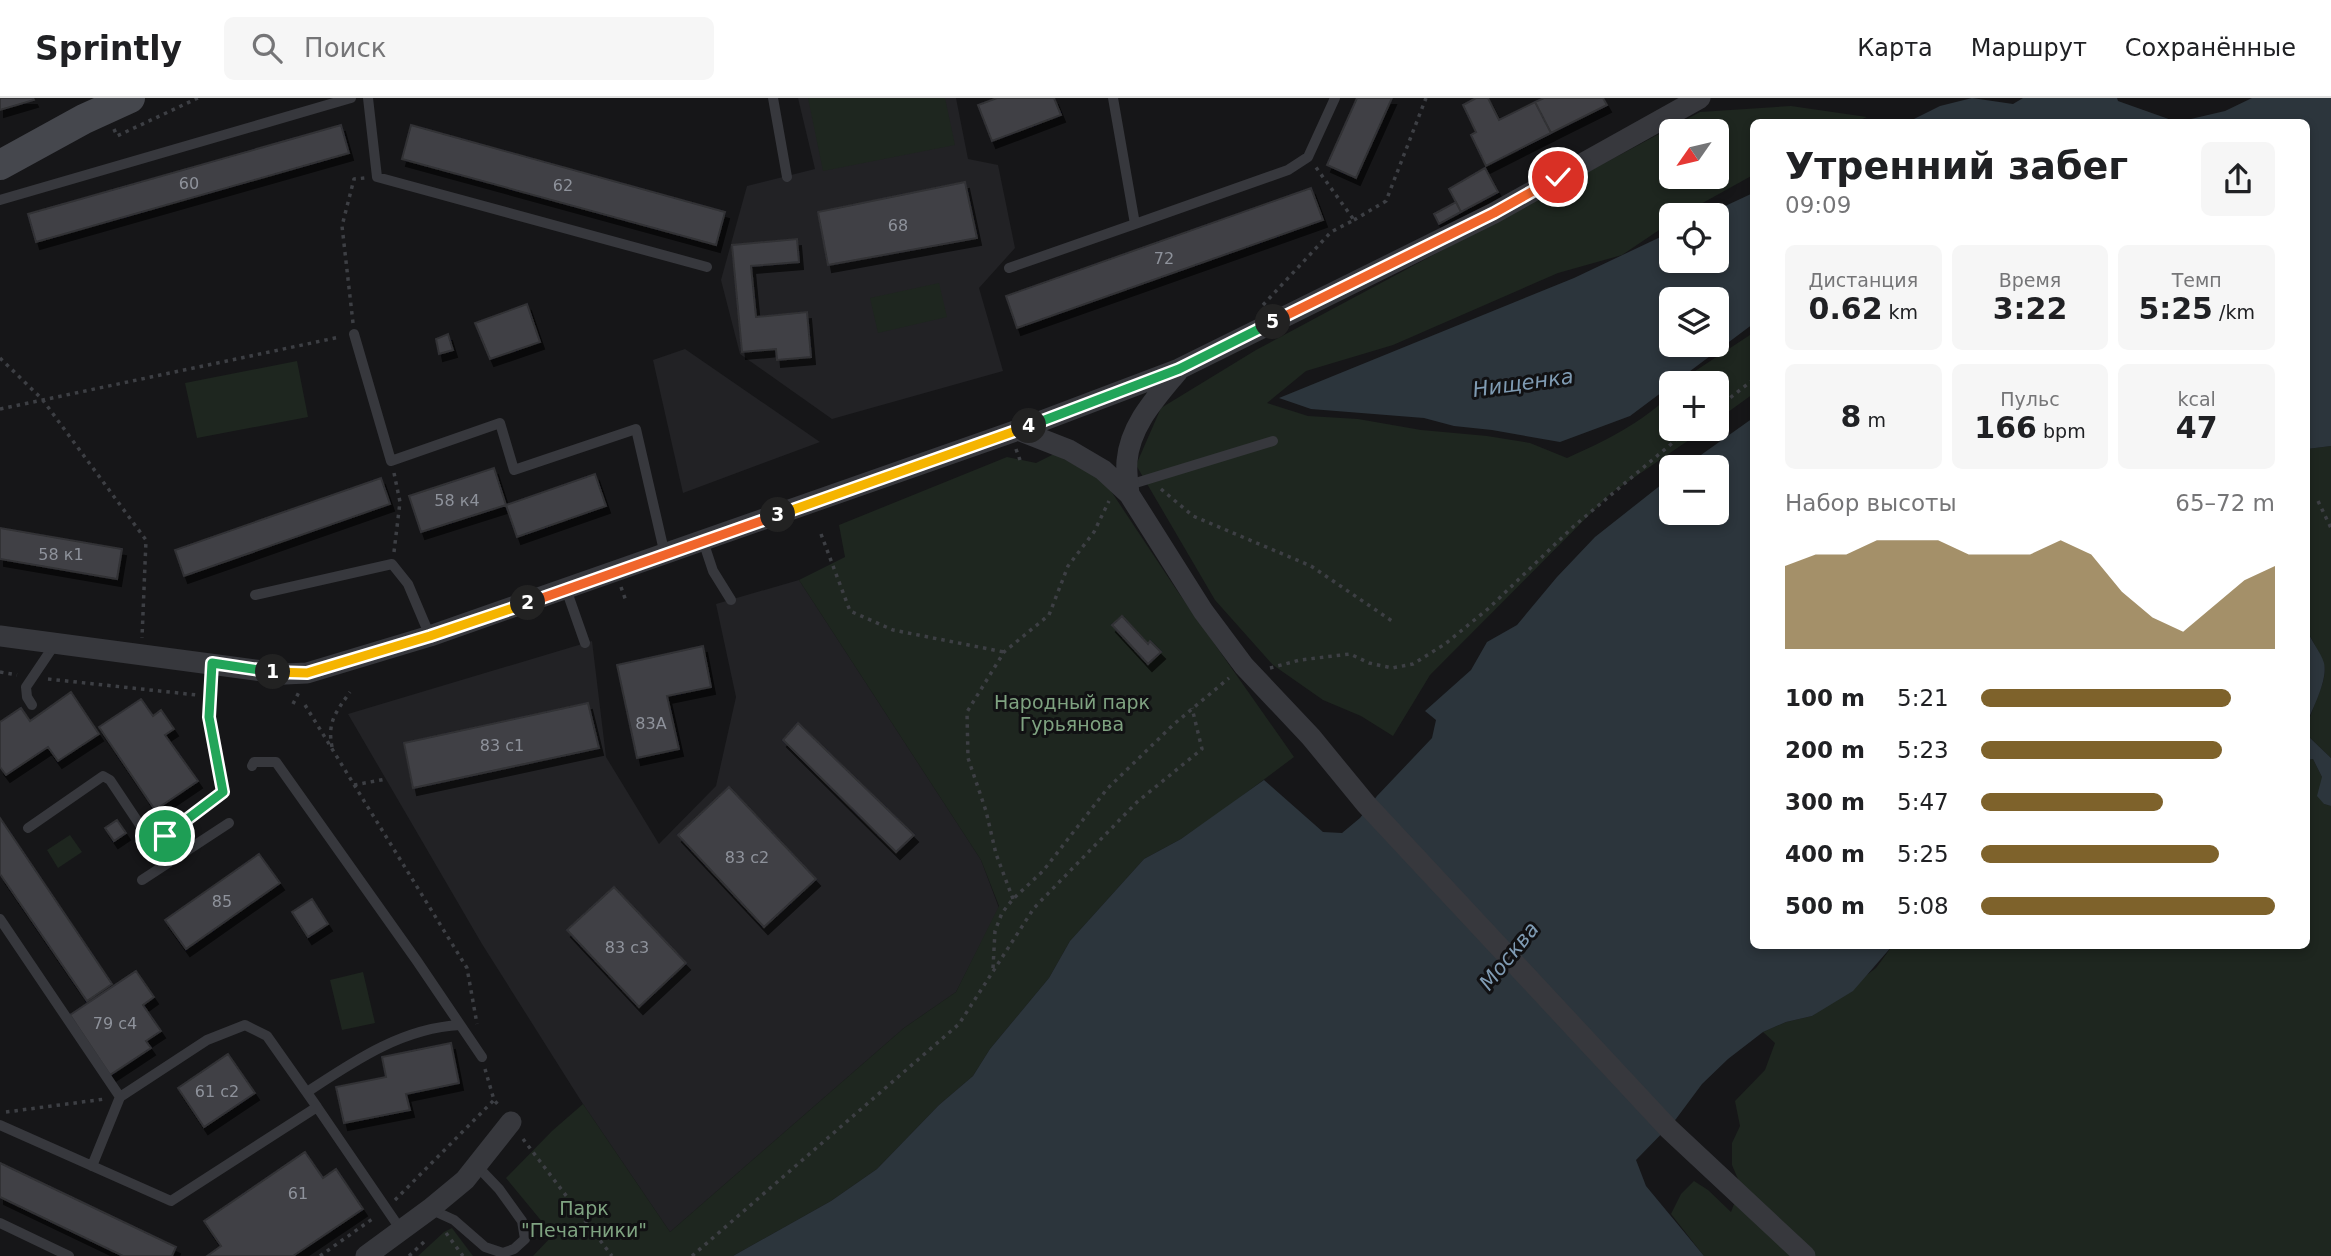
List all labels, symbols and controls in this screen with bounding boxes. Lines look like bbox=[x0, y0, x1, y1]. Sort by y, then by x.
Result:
search box bbox=[224, 17, 714, 80]
text: Sprintly bbox=[35, 29, 182, 68]
icon: search bbox=[248, 29, 286, 67]
text: Поиск bbox=[304, 33, 386, 63]
text: Карта bbox=[1857, 34, 1933, 62]
text: Маршрут bbox=[1971, 34, 2087, 62]
text: Сохранённые bbox=[2125, 34, 2296, 62]
north arrow bbox=[1659, 119, 1729, 189]
map controls bbox=[1659, 119, 1729, 525]
button: share bbox=[2201, 142, 2275, 216]
text: Утренний забег bbox=[1785, 144, 2128, 188]
pin bbox=[1528, 147, 1588, 207]
icon: check bbox=[1539, 158, 1577, 196]
house number: 60 bbox=[179, 174, 199, 193]
house number: 62 bbox=[553, 176, 573, 195]
text: 09:09 bbox=[1785, 192, 1851, 218]
button: locate bbox=[1659, 203, 1729, 273]
house number: 68 bbox=[888, 216, 908, 235]
house number: 72 bbox=[1154, 249, 1174, 268]
text: Дистанция bbox=[1809, 269, 1918, 291]
text: Время bbox=[1999, 269, 2061, 291]
text: Темп bbox=[2172, 269, 2222, 291]
button: layers bbox=[1659, 287, 1729, 357]
text: 0.62 bbox=[1809, 291, 1883, 326]
text: 3:22 bbox=[1993, 291, 2067, 326]
text: 5:25 bbox=[2138, 291, 2213, 326]
text: km bbox=[1883, 301, 1918, 323]
text: /km bbox=[2213, 301, 2255, 323]
pin: 5 bbox=[1256, 304, 1290, 340]
text: 5 bbox=[1266, 310, 1279, 332]
water label: Нищенка bbox=[1471, 364, 1575, 402]
button: + bbox=[1659, 371, 1729, 441]
text: Пульс bbox=[2000, 388, 2060, 410]
text: kcal bbox=[2177, 388, 2216, 410]
text: 8 bbox=[1841, 399, 1861, 434]
pin: 4 bbox=[1012, 408, 1046, 444]
text: m bbox=[1861, 409, 1886, 431]
text: 166 bbox=[1974, 410, 2037, 445]
text: 47 bbox=[2176, 410, 2218, 445]
text: 4 bbox=[1022, 414, 1035, 436]
text: bpm bbox=[2037, 420, 2086, 442]
button: − bbox=[1659, 455, 1729, 525]
text: Набор высоты bbox=[1785, 490, 1957, 516]
text: 65–72 m bbox=[2175, 490, 2275, 516]
house number: 58 к4 bbox=[434, 491, 480, 510]
pin: 3 bbox=[760, 498, 796, 532]
text: 3 bbox=[771, 503, 784, 525]
house number: 58 к1 bbox=[38, 545, 84, 564]
pin: 2 bbox=[510, 586, 546, 620]
text: 2 bbox=[521, 591, 534, 613]
pin: 1 bbox=[256, 654, 290, 690]
text: 1 bbox=[266, 660, 279, 682]
text: 100 m bbox=[1785, 685, 1865, 711]
text: 5:21 bbox=[1897, 685, 1949, 711]
park label: Народный парк Гурьянова bbox=[994, 691, 1150, 735]
house number: 83А bbox=[635, 714, 667, 733]
house number: 83 с1 bbox=[480, 736, 524, 755]
text: 200 m bbox=[1785, 737, 1865, 763]
text: 5:23 bbox=[1897, 737, 1949, 763]
text: 300 m bbox=[1785, 789, 1865, 815]
text: 5:47 bbox=[1897, 789, 1949, 815]
pin bbox=[135, 806, 195, 866]
icon: arrive bbox=[146, 817, 184, 855]
text: 400 m bbox=[1785, 841, 1865, 867]
text: 5:25 bbox=[1897, 841, 1949, 867]
house number: 83 с2 bbox=[725, 848, 769, 867]
house number: 85 bbox=[212, 892, 232, 911]
text: 500 m bbox=[1785, 893, 1865, 919]
text: 5:08 bbox=[1897, 893, 1949, 919]
water label: Москва bbox=[1474, 917, 1544, 995]
house number: 83 с3 bbox=[605, 938, 649, 957]
house number: 79 с4 bbox=[93, 1014, 137, 1033]
house number: 61 с2 bbox=[195, 1082, 239, 1101]
house number: 61 bbox=[288, 1184, 308, 1203]
park label: Парк "Печатники" bbox=[521, 1197, 647, 1241]

